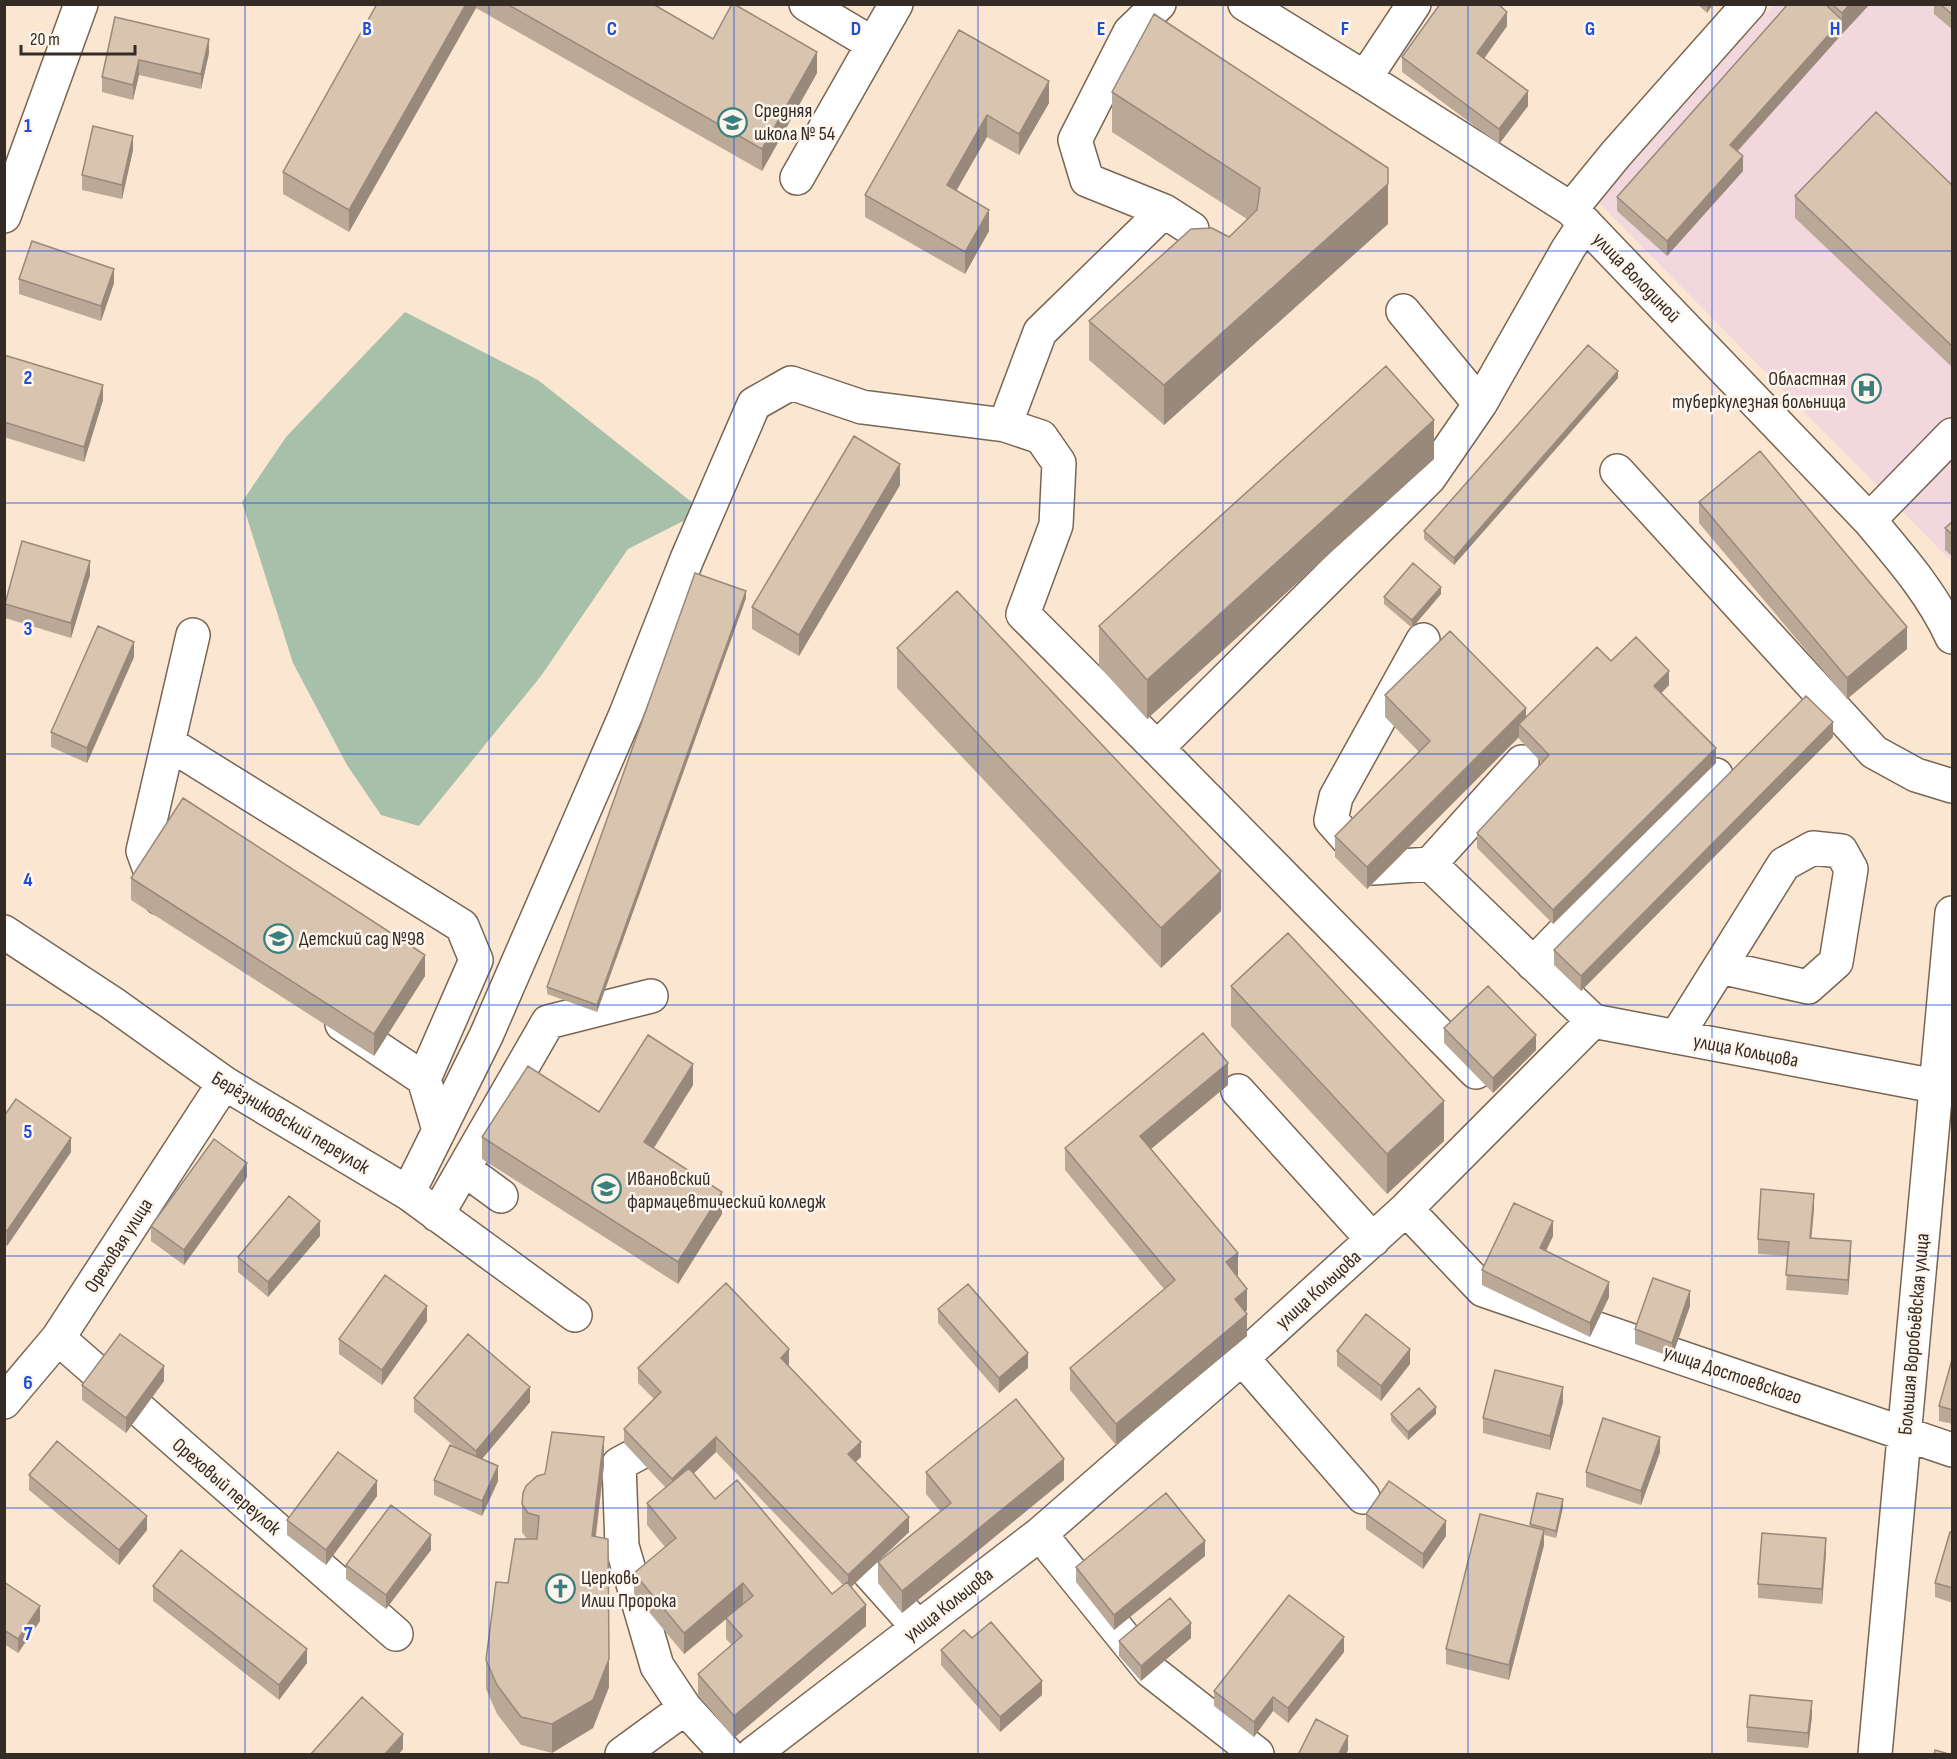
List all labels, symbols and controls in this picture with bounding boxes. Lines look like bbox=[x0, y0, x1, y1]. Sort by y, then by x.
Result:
text: B bbox=[362, 17, 372, 41]
text: C bbox=[607, 17, 617, 41]
text: D bbox=[851, 17, 861, 41]
text: E bbox=[1097, 17, 1105, 41]
text: F bbox=[1341, 17, 1349, 41]
text: G bbox=[1585, 17, 1595, 41]
text: H bbox=[1830, 17, 1840, 41]
scale bar bbox=[21, 18, 135, 56]
text: 20 m bbox=[30, 29, 60, 50]
place label: Средняя школа № 54 bbox=[754, 99, 835, 146]
school or university icon: Средняя школа № 54 bbox=[717, 106, 749, 138]
text: 1 bbox=[24, 114, 32, 138]
street label: улица Володиной bbox=[1587, 227, 1685, 328]
text: 2 bbox=[24, 366, 32, 390]
place label: Областная туберкулезная больница bbox=[1672, 367, 1846, 414]
hospital icon: Областная туберкулезная больница bbox=[1851, 373, 1883, 405]
text: 3 bbox=[24, 617, 33, 641]
text: 4 bbox=[23, 868, 33, 892]
school or university icon: Детский сад №98 bbox=[262, 922, 294, 954]
place label: Детский сад №98 bbox=[299, 927, 425, 951]
street label: улица Кольцова bbox=[1691, 1029, 1800, 1073]
street label: Берёзниковский переулок bbox=[207, 1066, 374, 1180]
text: 5 bbox=[24, 1120, 33, 1144]
place label: Ивановский фармацевтический колледж bbox=[627, 1167, 826, 1214]
school or university icon: Ивановский фармацевтический колледж bbox=[590, 1173, 622, 1205]
street label: Ореховая улица bbox=[79, 1194, 158, 1297]
street label: Большая Воробьёвская улица bbox=[1893, 1232, 1935, 1436]
street label: улица Кольцова bbox=[1271, 1245, 1366, 1334]
street label: улица Достоевского bbox=[1660, 1340, 1805, 1410]
text: 6 bbox=[23, 1371, 33, 1395]
street label: Ореховый переулок bbox=[167, 1433, 286, 1541]
street label: улица Кольцова bbox=[899, 1563, 998, 1647]
place label: Церковь Илии Пророка bbox=[581, 1566, 676, 1613]
church icon: Церковь Илии Пророка bbox=[544, 1573, 576, 1605]
text: 7 bbox=[24, 1622, 33, 1646]

